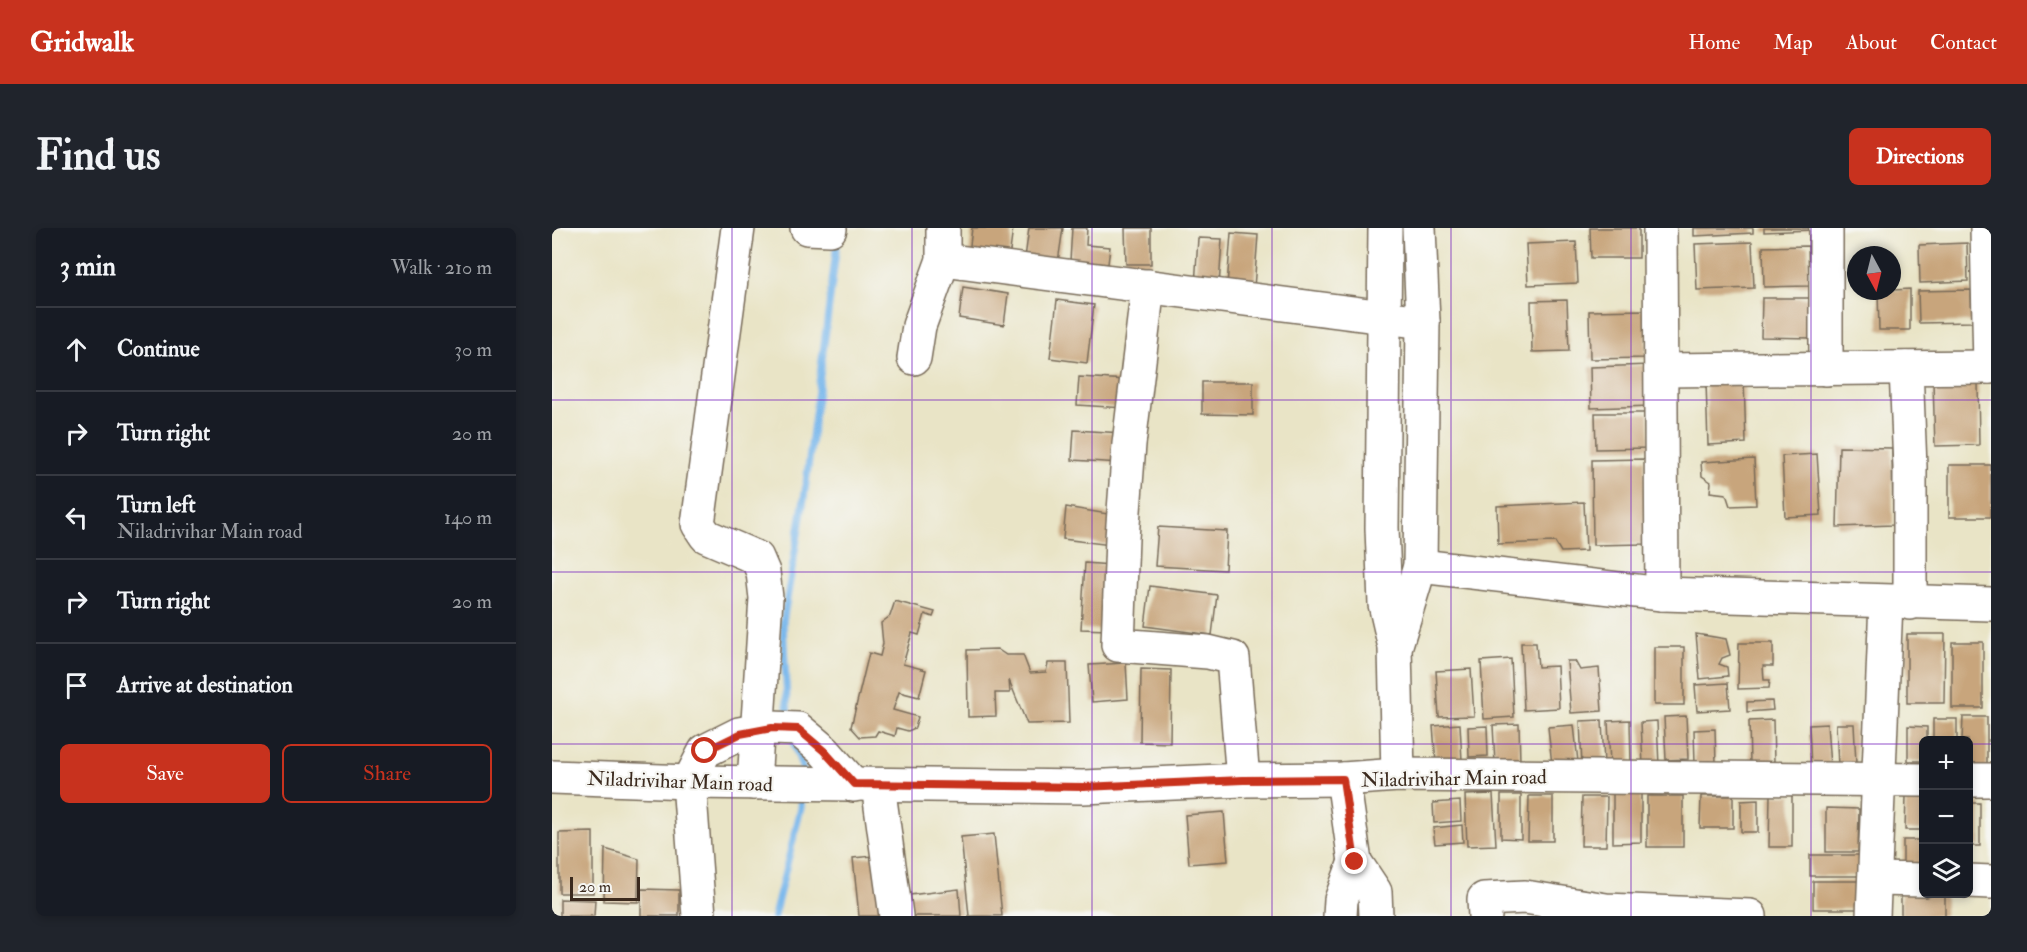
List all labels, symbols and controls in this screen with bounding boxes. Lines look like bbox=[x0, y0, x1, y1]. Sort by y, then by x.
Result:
text: Gridwalk bbox=[30, 25, 134, 60]
text: Home bbox=[1688, 29, 1740, 56]
text: Map bbox=[1773, 29, 1813, 56]
text: About bbox=[1846, 29, 1897, 56]
text: Contact bbox=[1930, 29, 1997, 56]
button: Directions bbox=[1849, 128, 1991, 185]
text: Find us bbox=[36, 130, 160, 182]
north arrow bbox=[1847, 246, 1901, 300]
text: 3 min bbox=[60, 251, 116, 283]
text: Walk · 210 m bbox=[391, 255, 492, 280]
icon: ahead bbox=[60, 333, 93, 366]
text: Continue bbox=[117, 335, 200, 363]
text: 30 m bbox=[454, 337, 492, 362]
icon: right bbox=[60, 417, 93, 450]
text: Turn right bbox=[117, 419, 210, 447]
text: 20 m bbox=[452, 421, 492, 446]
text: Turn left bbox=[117, 491, 196, 519]
icon: left bbox=[60, 501, 93, 534]
text: 140 m bbox=[444, 505, 492, 530]
text: Niladrivihar Main road bbox=[117, 519, 303, 544]
icon: right bbox=[60, 585, 93, 618]
text: Turn right bbox=[117, 587, 210, 615]
text: 20 m bbox=[452, 589, 492, 614]
icon: arrive bbox=[60, 669, 93, 702]
text: Arrive at destination bbox=[117, 671, 293, 699]
map controls bbox=[1919, 736, 1973, 898]
button: + bbox=[1919, 736, 1973, 790]
route start bbox=[691, 737, 717, 763]
button: Save bbox=[60, 744, 270, 803]
button: Share bbox=[282, 744, 492, 803]
street label: Niladrivihar Main road bbox=[1361, 764, 1547, 793]
street label: Niladrivihar Main road bbox=[587, 766, 773, 797]
button: − bbox=[1919, 790, 1973, 844]
button: layers bbox=[1919, 844, 1973, 898]
route end bbox=[1341, 848, 1367, 874]
scale bar bbox=[570, 874, 640, 902]
text: 20 m bbox=[579, 877, 611, 897]

